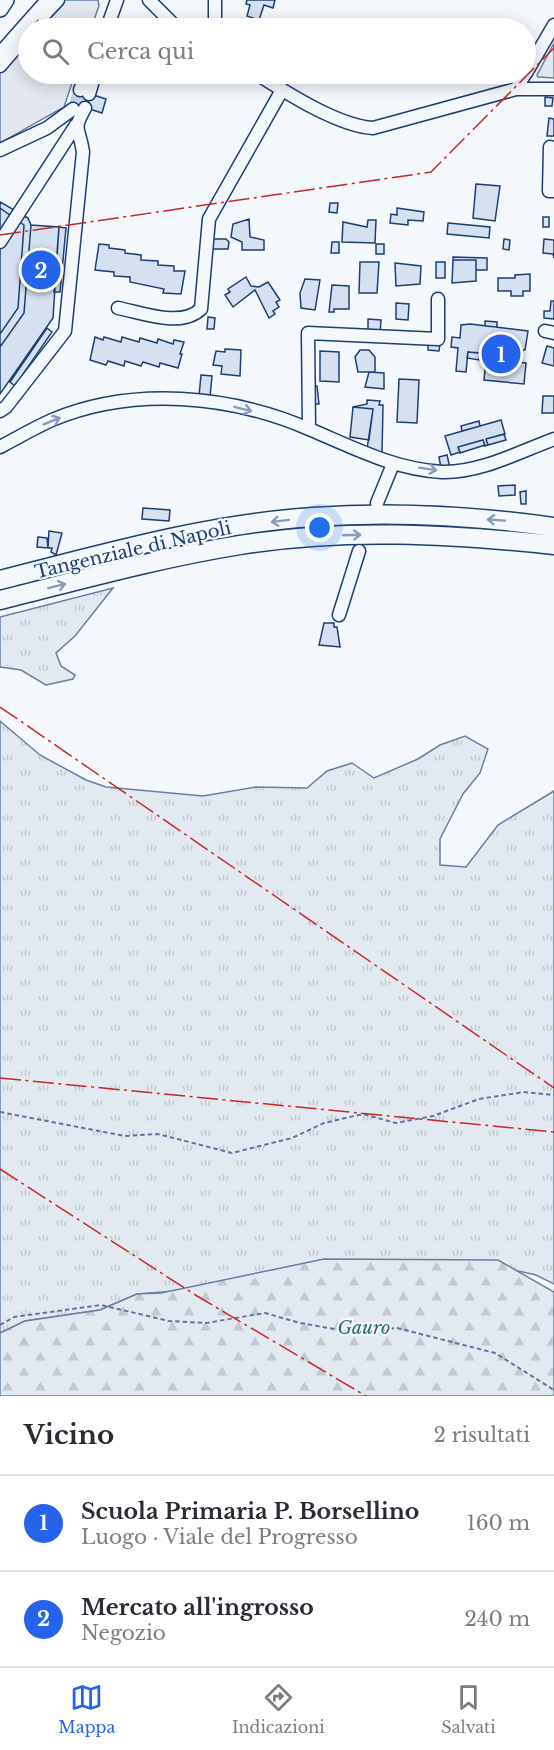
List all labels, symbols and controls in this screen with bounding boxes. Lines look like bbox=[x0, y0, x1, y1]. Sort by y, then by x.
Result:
search box bbox=[18, 18, 536, 84]
icon: search bbox=[39, 35, 72, 68]
text: Cerca qui bbox=[87, 38, 194, 65]
pin: 2 bbox=[22, 248, 60, 292]
pin: 1 bbox=[482, 332, 520, 376]
one-way arrow bbox=[233, 403, 252, 415]
one-way arrow bbox=[43, 415, 61, 426]
one-way arrow bbox=[417, 464, 437, 475]
your location bbox=[305, 513, 334, 542]
one-way arrow bbox=[271, 515, 291, 526]
one-way arrow bbox=[486, 515, 506, 526]
street label: Tangenziale di Napoli bbox=[33, 517, 233, 583]
one-way arrow bbox=[341, 529, 361, 540]
one-way arrow bbox=[47, 579, 66, 591]
park label: Gauro bbox=[337, 1317, 391, 1339]
text: Vicino bbox=[24, 1419, 114, 1451]
text: 2 risultati bbox=[434, 1423, 530, 1447]
text: Scuola Primaria P. Borsellino bbox=[81, 1498, 419, 1525]
text: 1 bbox=[39, 1511, 48, 1535]
text: 160 m bbox=[467, 1511, 530, 1535]
text: Luogo · Viale del Progresso bbox=[81, 1525, 358, 1549]
text: Mercato all'ingrosso bbox=[81, 1594, 314, 1621]
text: 2 bbox=[37, 1607, 50, 1631]
text: 240 m bbox=[465, 1607, 530, 1631]
text: Negozio bbox=[81, 1621, 166, 1645]
tab: Mappa bbox=[58, 1681, 115, 1737]
tab: Indicazioni bbox=[232, 1681, 325, 1737]
tab: Salvati bbox=[441, 1681, 496, 1737]

